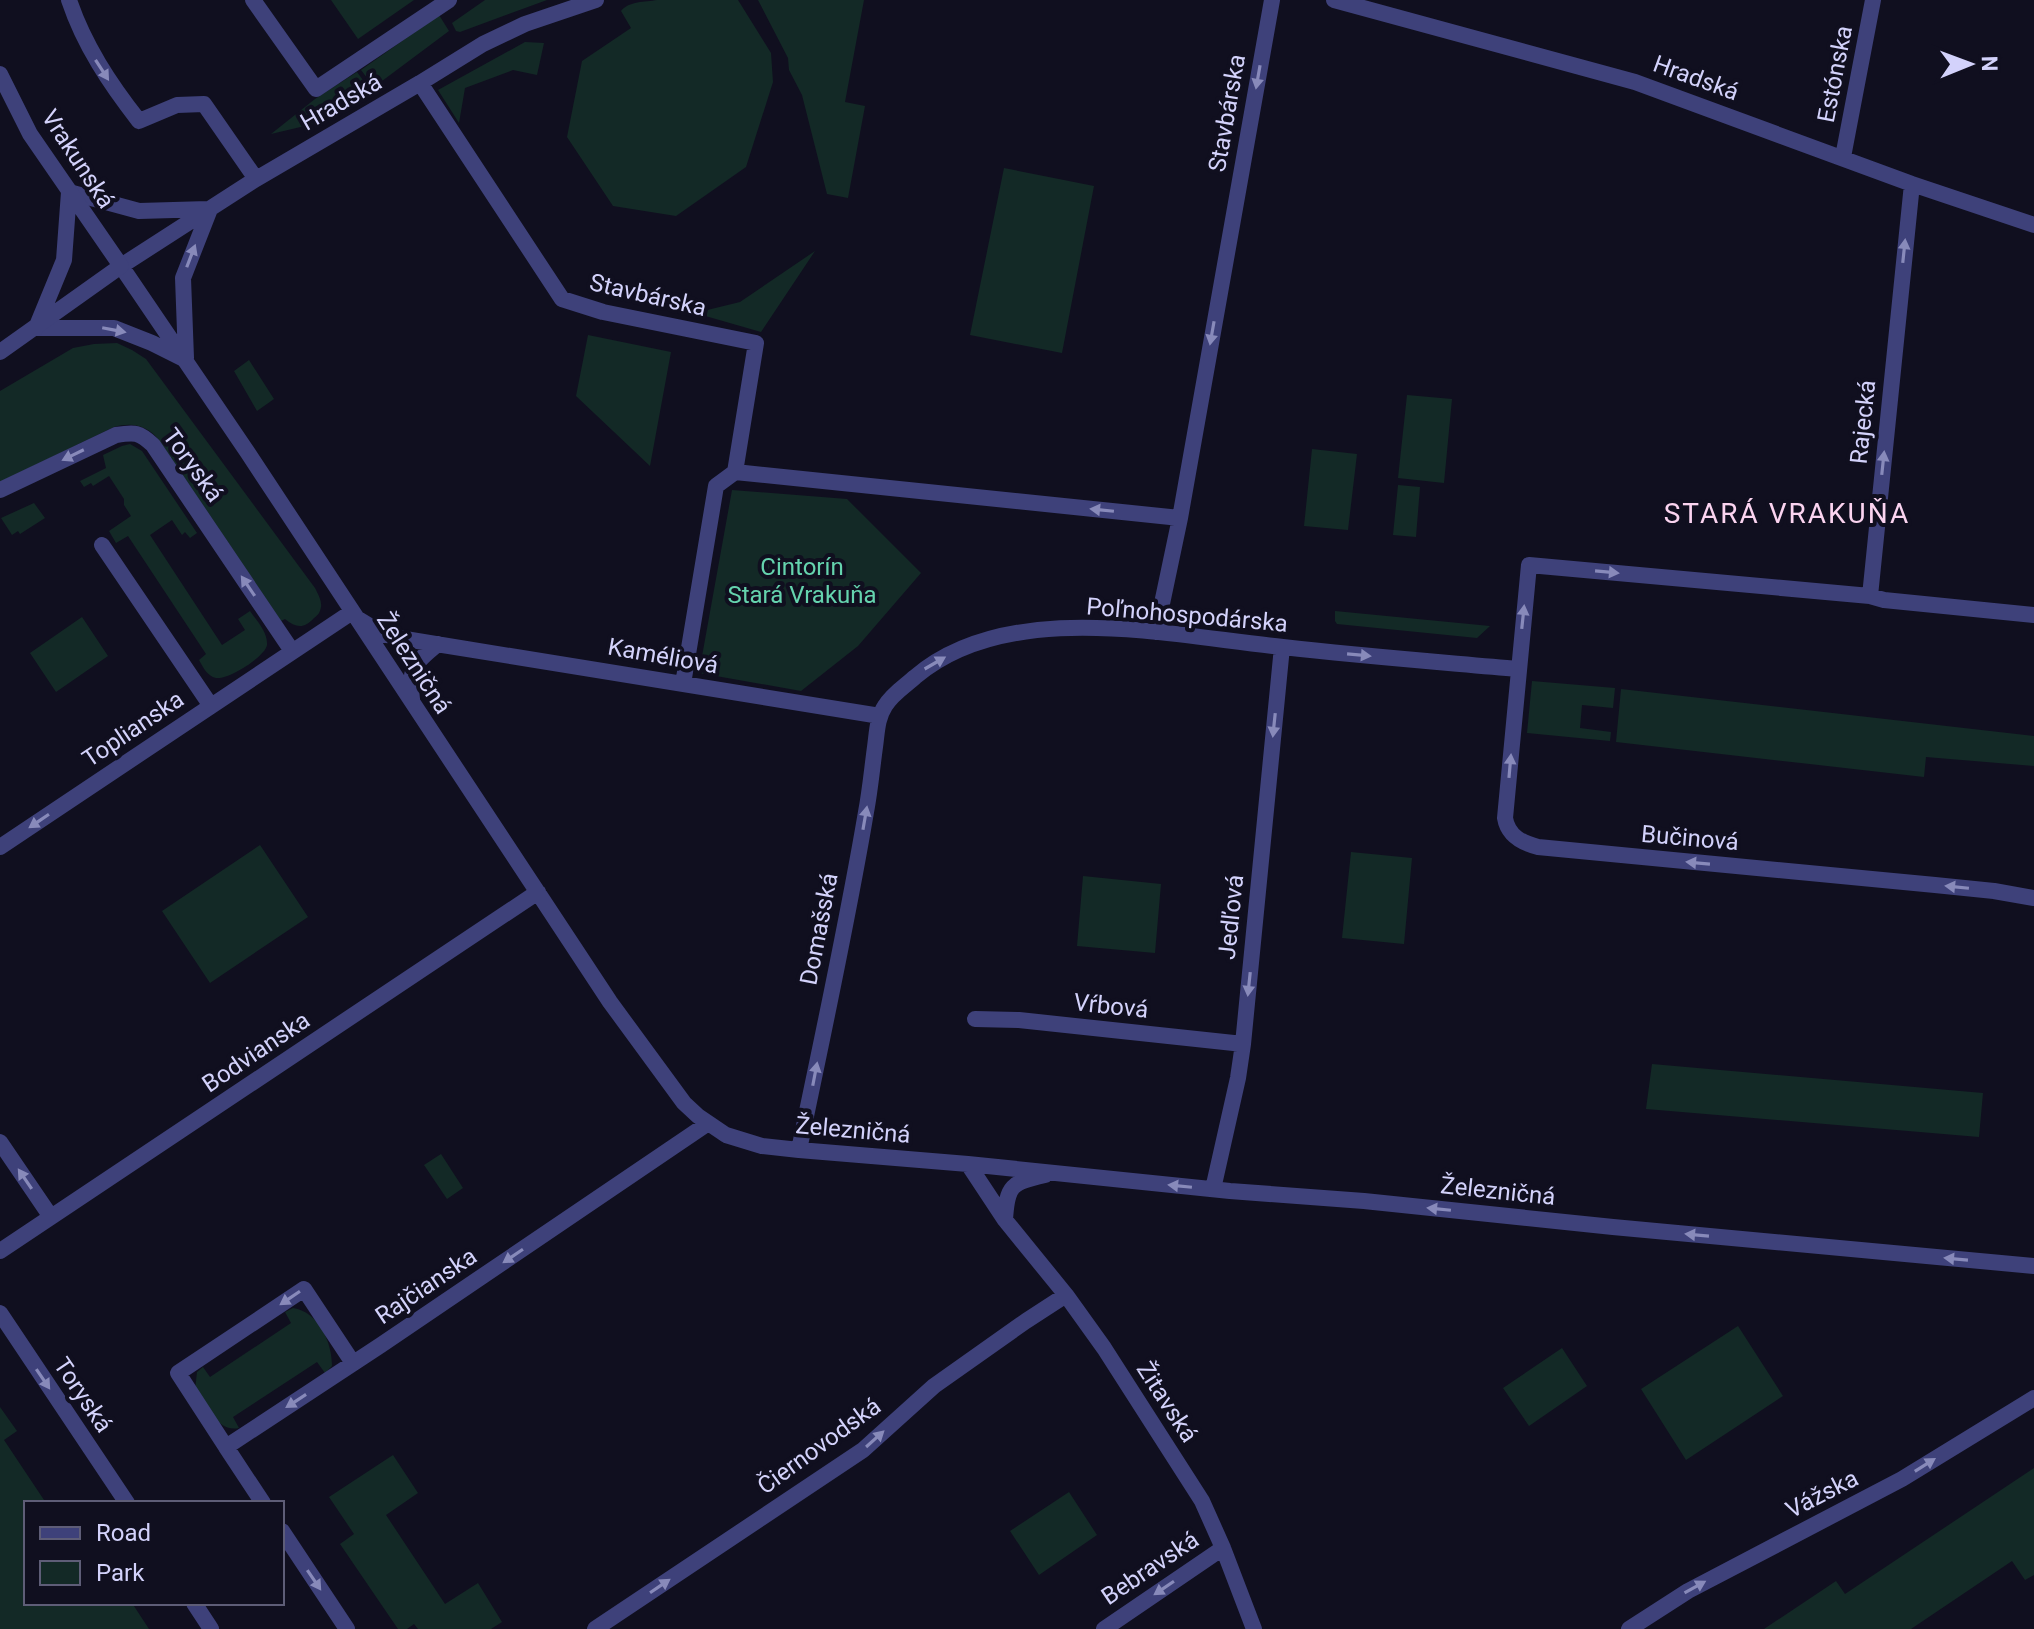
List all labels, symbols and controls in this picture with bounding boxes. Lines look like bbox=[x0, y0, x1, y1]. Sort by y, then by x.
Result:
street label: Estónska bbox=[1812, 23, 1858, 125]
north arrow bbox=[1930, 24, 2010, 104]
street label: Hradská bbox=[1649, 50, 1743, 106]
street label: Stavbárska bbox=[1203, 52, 1251, 174]
text: N bbox=[1977, 56, 2002, 72]
one-way arrow bbox=[95, 59, 109, 81]
one-way arrow bbox=[1251, 64, 1263, 89]
street label: Hradská bbox=[295, 68, 387, 136]
street label: Vrakunská bbox=[36, 104, 120, 214]
one-way arrow bbox=[1897, 238, 1910, 263]
one-way arrow bbox=[185, 244, 198, 268]
street label: Stavbárska bbox=[587, 268, 709, 322]
one-way arrow bbox=[1206, 320, 1218, 345]
one-way arrow bbox=[101, 325, 126, 337]
street label: Rajecká bbox=[1845, 379, 1881, 465]
street label: Toryská bbox=[157, 423, 229, 507]
one-way arrow bbox=[61, 448, 84, 462]
one-way arrow bbox=[1876, 450, 1889, 475]
district label: STARÁ VRAKUŇA bbox=[1664, 497, 1910, 530]
one-way arrow bbox=[1089, 503, 1114, 516]
park label: Cintorín Stará Vrakuňa bbox=[727, 553, 877, 609]
one-way arrow bbox=[1595, 566, 1620, 579]
one-way arrow bbox=[241, 576, 256, 597]
street label: Poľnohospodárska bbox=[1085, 592, 1289, 638]
one-way arrow bbox=[1517, 604, 1530, 629]
street label: Železničná bbox=[371, 607, 457, 719]
street label: Kaméliová bbox=[606, 633, 720, 679]
one-way arrow bbox=[1347, 648, 1372, 661]
one-way arrow bbox=[924, 656, 946, 670]
street label: Toplianska bbox=[77, 685, 189, 773]
one-way arrow bbox=[1267, 713, 1280, 738]
one-way arrow bbox=[1503, 753, 1516, 778]
one-way arrow bbox=[859, 806, 872, 831]
one-way arrow bbox=[28, 813, 49, 828]
street label: Bučinová bbox=[1640, 820, 1740, 856]
one-way arrow bbox=[1685, 856, 1710, 869]
street label: Domašská bbox=[794, 871, 844, 987]
street label: Jedľová bbox=[1213, 873, 1249, 961]
one-way arrow bbox=[1944, 881, 1969, 894]
one-way arrow bbox=[1243, 972, 1256, 997]
street label: Vŕbová bbox=[1072, 988, 1150, 1024]
street label: Bodvianska bbox=[197, 1006, 315, 1098]
one-way arrow bbox=[809, 1061, 822, 1086]
street label: Železničná bbox=[794, 1111, 912, 1149]
one-way arrow bbox=[18, 1169, 33, 1190]
street label: Železničná bbox=[1439, 1171, 1557, 1211]
one-way arrow bbox=[1167, 1179, 1192, 1192]
one-way arrow bbox=[1426, 1202, 1451, 1215]
one-way arrow bbox=[1685, 1228, 1710, 1241]
street label: Rajčianska bbox=[370, 1242, 482, 1330]
one-way arrow bbox=[502, 1249, 523, 1264]
one-way arrow bbox=[1943, 1252, 1968, 1265]
one-way arrow bbox=[279, 1290, 301, 1305]
street label: Toryská bbox=[48, 1352, 118, 1438]
street label: Žitavská bbox=[1131, 1357, 1203, 1447]
one-way arrow bbox=[35, 1368, 50, 1389]
street label: Čiernovodská bbox=[751, 1391, 886, 1500]
one-way arrow bbox=[286, 1393, 307, 1408]
one-way arrow bbox=[865, 1431, 884, 1449]
one-way arrow bbox=[1914, 1459, 1936, 1473]
street label: Vážska bbox=[1781, 1464, 1863, 1524]
legend bbox=[24, 1501, 284, 1605]
text: Road bbox=[96, 1519, 151, 1547]
street label: Bebravská bbox=[1096, 1525, 1204, 1611]
text: Park bbox=[96, 1559, 145, 1587]
one-way arrow bbox=[307, 1570, 322, 1591]
one-way arrow bbox=[649, 1578, 670, 1593]
one-way arrow bbox=[1684, 1580, 1706, 1594]
one-way arrow bbox=[1153, 1581, 1174, 1596]

